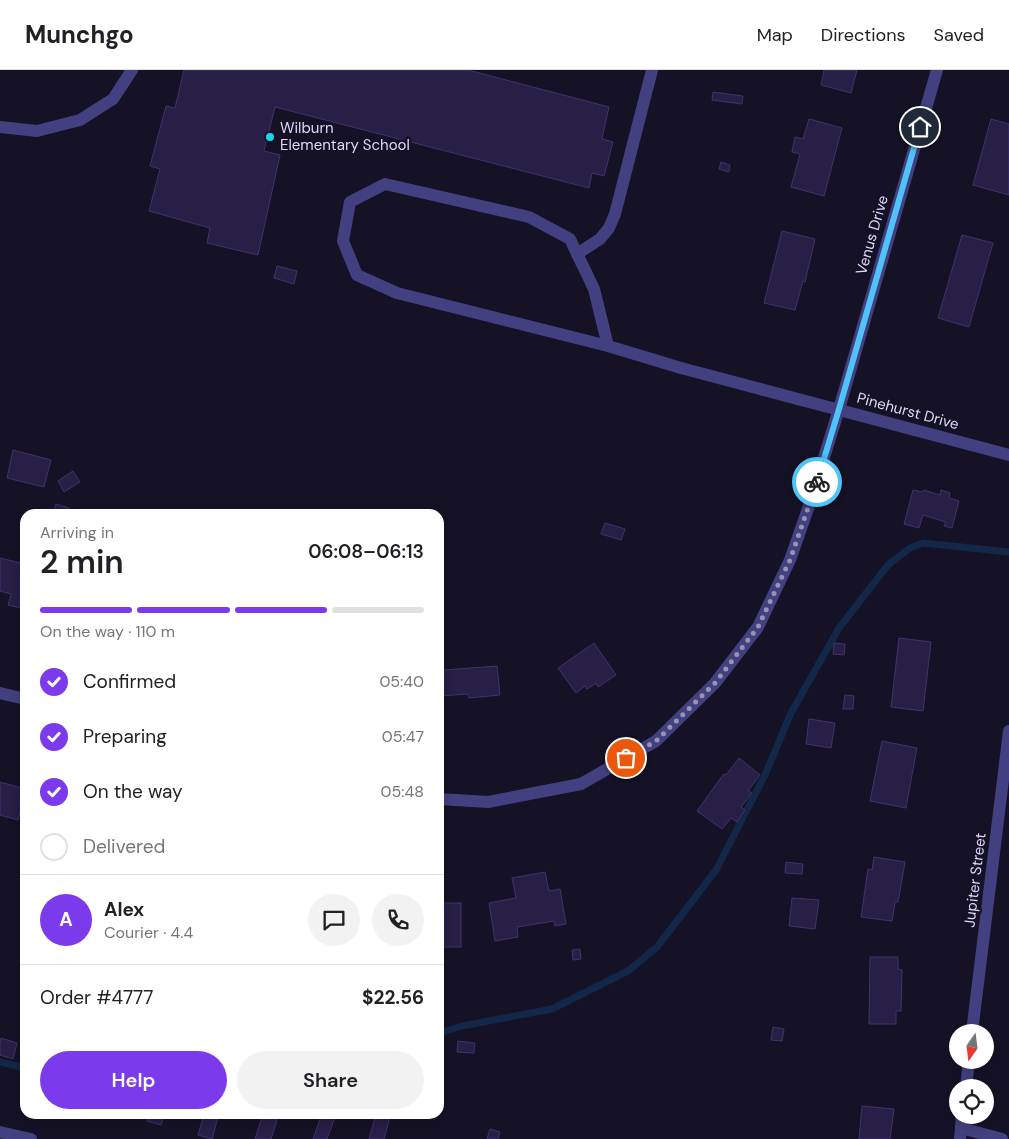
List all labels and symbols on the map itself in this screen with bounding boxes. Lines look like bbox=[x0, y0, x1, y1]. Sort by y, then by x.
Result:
pin bbox=[899, 106, 941, 148]
place label: Wilburn Elementary School bbox=[280, 118, 410, 155]
marker: Wilburn Elementary School bbox=[264, 131, 276, 143]
street label: Venus Drive bbox=[851, 193, 893, 277]
street label: Pinehurst Drive bbox=[855, 388, 961, 434]
courier bbox=[792, 457, 842, 507]
pin bbox=[605, 737, 647, 779]
street label: Jupiter Street bbox=[959, 831, 991, 929]
north arrow bbox=[949, 1024, 994, 1069]

